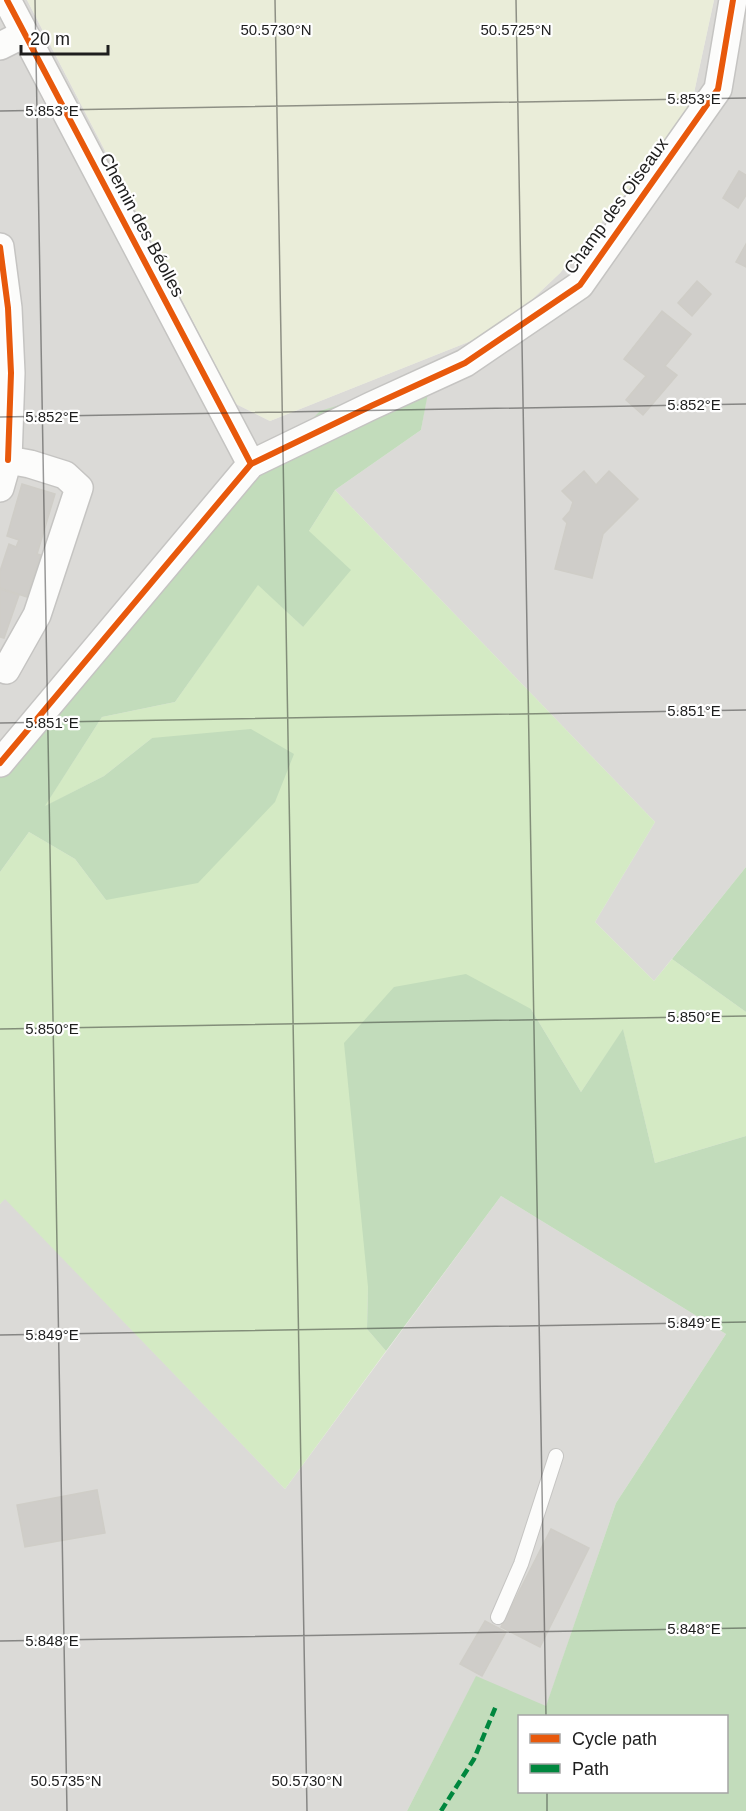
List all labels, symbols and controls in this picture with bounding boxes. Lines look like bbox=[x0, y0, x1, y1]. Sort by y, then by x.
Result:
scale bar bbox=[21, 18, 108, 56]
text: 50.5730°N bbox=[240, 21, 312, 38]
text: 50.5725°N bbox=[480, 21, 552, 38]
text: 20 m bbox=[30, 29, 70, 49]
text: 5.853°E bbox=[667, 90, 721, 107]
text: 5.853°E bbox=[25, 102, 79, 119]
street label: Champ des Oiseaux bbox=[560, 134, 672, 278]
street label: Chemin des Béolles bbox=[96, 150, 188, 300]
text: 5.852°E bbox=[667, 396, 721, 413]
text: 5.852°E bbox=[25, 408, 79, 425]
text: 5.851°E bbox=[667, 702, 721, 719]
text: 5.851°E bbox=[25, 714, 79, 731]
text: 5.850°E bbox=[667, 1008, 721, 1025]
text: 5.850°E bbox=[25, 1020, 79, 1037]
text: 5.849°E bbox=[667, 1314, 721, 1331]
text: 5.849°E bbox=[25, 1326, 79, 1343]
text: 5.848°E bbox=[667, 1620, 721, 1637]
text: 5.848°E bbox=[25, 1632, 79, 1649]
legend bbox=[518, 1715, 728, 1793]
text: Cycle path bbox=[572, 1729, 657, 1749]
text: Path bbox=[572, 1759, 609, 1779]
text: 50.5735°N bbox=[30, 1772, 102, 1789]
text: 50.5730°N bbox=[271, 1772, 343, 1789]

